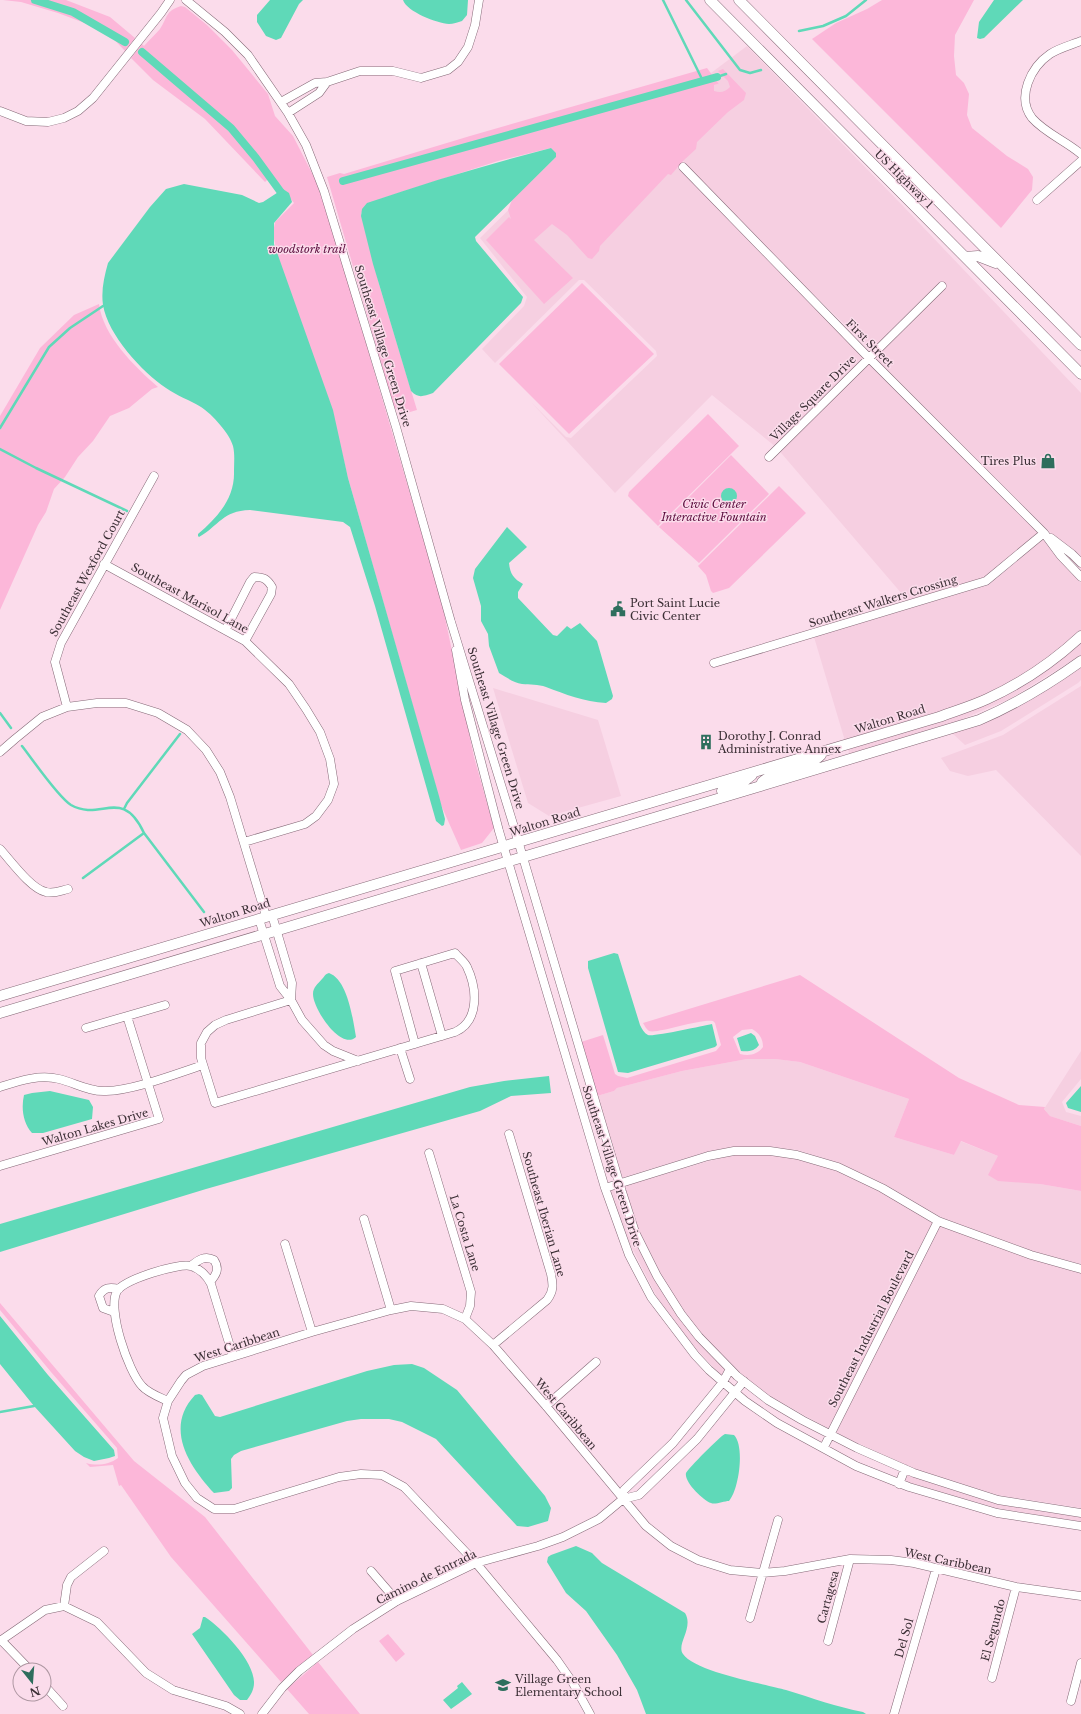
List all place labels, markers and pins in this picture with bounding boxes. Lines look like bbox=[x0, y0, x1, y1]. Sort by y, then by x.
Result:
shop icon: Tires Plus bbox=[1039, 452, 1057, 470]
place label: Tires Plus bbox=[981, 454, 1036, 468]
place label: Port Saint Lucie Civic Center bbox=[630, 596, 720, 623]
public building icon: Port Saint Lucie Civic Center bbox=[609, 600, 627, 618]
place label: Dorothy J. Conrad Administrative Annex bbox=[717, 729, 841, 756]
building icon: Dorothy J. Conrad Administrative Annex bbox=[697, 733, 715, 751]
place label: Village Green Elementary School bbox=[514, 1672, 623, 1699]
school or university icon: Village Green Elementary School bbox=[494, 1676, 512, 1694]

